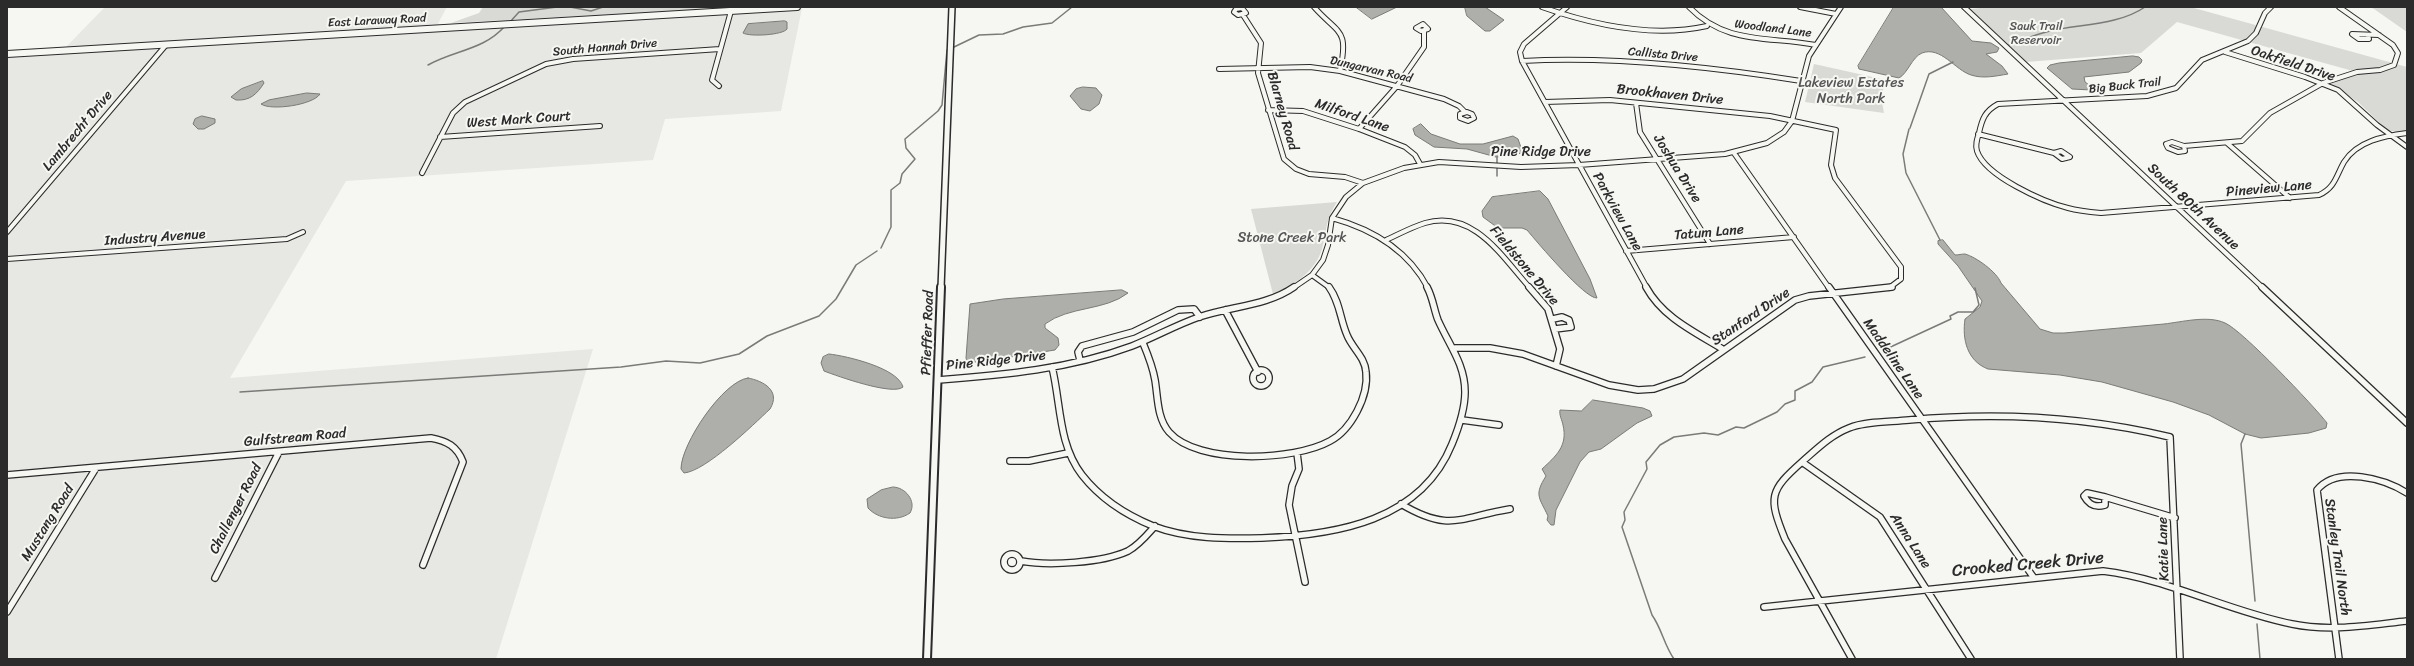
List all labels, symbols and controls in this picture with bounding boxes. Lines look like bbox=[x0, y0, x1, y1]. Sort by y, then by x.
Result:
street label: East Laraway Road bbox=[327, 11, 427, 31]
street label: Woodland Lane bbox=[1734, 17, 1812, 41]
park label: Sauk Trail Reservoir bbox=[2010, 20, 2062, 48]
street label: South Hannah Drive bbox=[552, 36, 658, 60]
street label: Oakfield Drive bbox=[2249, 42, 2337, 86]
street label: Callista Drive bbox=[1627, 45, 1699, 65]
street label: Dungarvan Road bbox=[1328, 54, 1414, 86]
street label: Blarney Road bbox=[1263, 70, 1301, 152]
park label: Lakeview Estates North Park bbox=[1798, 75, 1904, 108]
street label: Big Buck Trail bbox=[2088, 75, 2162, 97]
street label: Brookhaven Drive bbox=[1616, 81, 1724, 109]
street label: Lambrecht Drive bbox=[39, 87, 117, 175]
street label: Milford Lane bbox=[1313, 95, 1391, 137]
street label: West Mark Court bbox=[466, 108, 572, 132]
street label: Joshua Drive bbox=[1649, 132, 1705, 206]
street label: Pine Ridge Drive bbox=[1491, 144, 1591, 160]
street label: South 80th Avenue bbox=[2144, 160, 2242, 254]
street label: Parkview Lane bbox=[1588, 170, 1646, 254]
street label: Pineview Lane bbox=[2225, 177, 2313, 201]
street label: Tatum Lane bbox=[1673, 222, 1745, 244]
street label: Fieldstone Drive bbox=[1486, 223, 1562, 309]
street label: Industry Avenue bbox=[104, 226, 206, 250]
park label: Stone Creek Park bbox=[1237, 230, 1347, 246]
street label: Stanford Drive bbox=[1709, 285, 1793, 349]
street label: Pfieffer Road bbox=[918, 290, 938, 376]
street label: Maddeline Lane bbox=[1859, 315, 1927, 403]
street label: Pine Ridge Drive bbox=[945, 347, 1047, 375]
street label: Gulfstream Road bbox=[243, 425, 347, 451]
street label: Challenger Road bbox=[206, 461, 266, 557]
street label: Mustang Road bbox=[18, 482, 78, 564]
street label: Stanley Trail North bbox=[2320, 497, 2354, 617]
street label: Anna Lane bbox=[1886, 510, 1934, 572]
street label: Katie Lane bbox=[2154, 517, 2174, 581]
street label: Crooked Creek Drive bbox=[1951, 548, 2105, 582]

